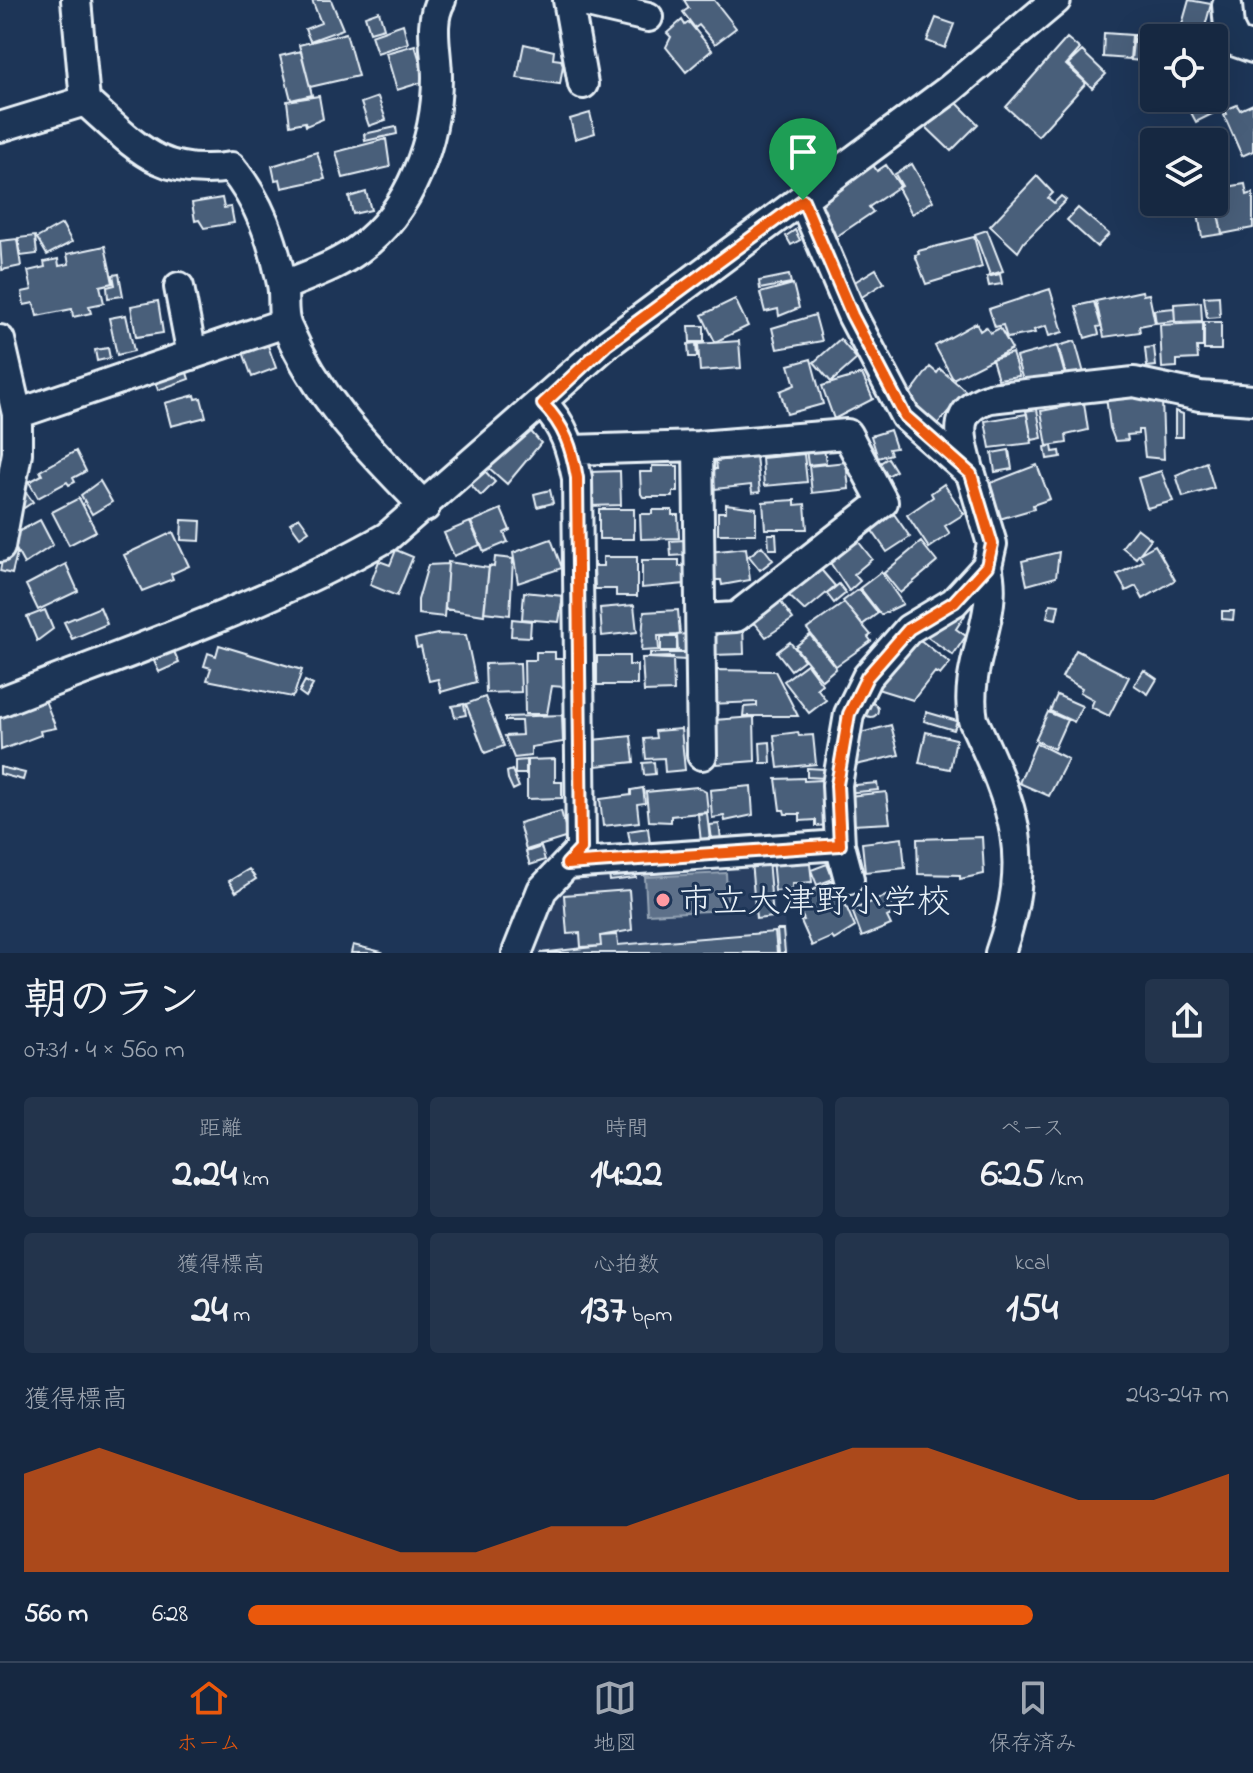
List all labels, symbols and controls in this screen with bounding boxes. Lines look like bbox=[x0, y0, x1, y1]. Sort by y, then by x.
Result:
map controls bbox=[1140, 24, 1228, 216]
button: locate bbox=[1140, 24, 1228, 112]
pin bbox=[769, 118, 837, 200]
button: layers bbox=[1140, 128, 1228, 216]
icon: arrive bbox=[781, 130, 825, 174]
place label: 市立大津野小学校 bbox=[679, 879, 951, 929]
marker: 市立大津野小学校 bbox=[654, 891, 672, 909]
text: 朝のラン bbox=[24, 970, 200, 1034]
button: share bbox=[1145, 979, 1229, 1063]
text: 07:31 · 4 × 560 m bbox=[24, 1032, 185, 1070]
text: 距離 bbox=[199, 1114, 243, 1146]
text: 時間 bbox=[604, 1114, 649, 1146]
text: ペース bbox=[1000, 1114, 1065, 1146]
text: 2.24 bbox=[173, 1146, 237, 1205]
text: 14:22 bbox=[590, 1146, 663, 1205]
text: 6:25 bbox=[981, 1146, 1045, 1205]
text: km bbox=[237, 1164, 269, 1196]
text: /km bbox=[1045, 1164, 1084, 1196]
text: kcal bbox=[1015, 1248, 1050, 1280]
text: 獲得標高 bbox=[177, 1250, 265, 1282]
text: 心拍数 bbox=[593, 1250, 660, 1282]
text: 154 bbox=[1006, 1280, 1058, 1339]
text: 24 bbox=[191, 1282, 228, 1341]
text: 137 bbox=[581, 1282, 626, 1341]
text: m bbox=[228, 1300, 250, 1332]
text: bpm bbox=[626, 1300, 672, 1332]
text: 243–247 m bbox=[1126, 1377, 1229, 1415]
text: 獲得標高 bbox=[24, 1382, 128, 1420]
text: 560 m bbox=[24, 1596, 88, 1634]
text: 6:28 bbox=[152, 1596, 188, 1634]
tab: ホーム bbox=[176, 1676, 241, 1761]
tab: 地図 bbox=[593, 1676, 637, 1761]
tab: 保存済み bbox=[989, 1676, 1077, 1761]

